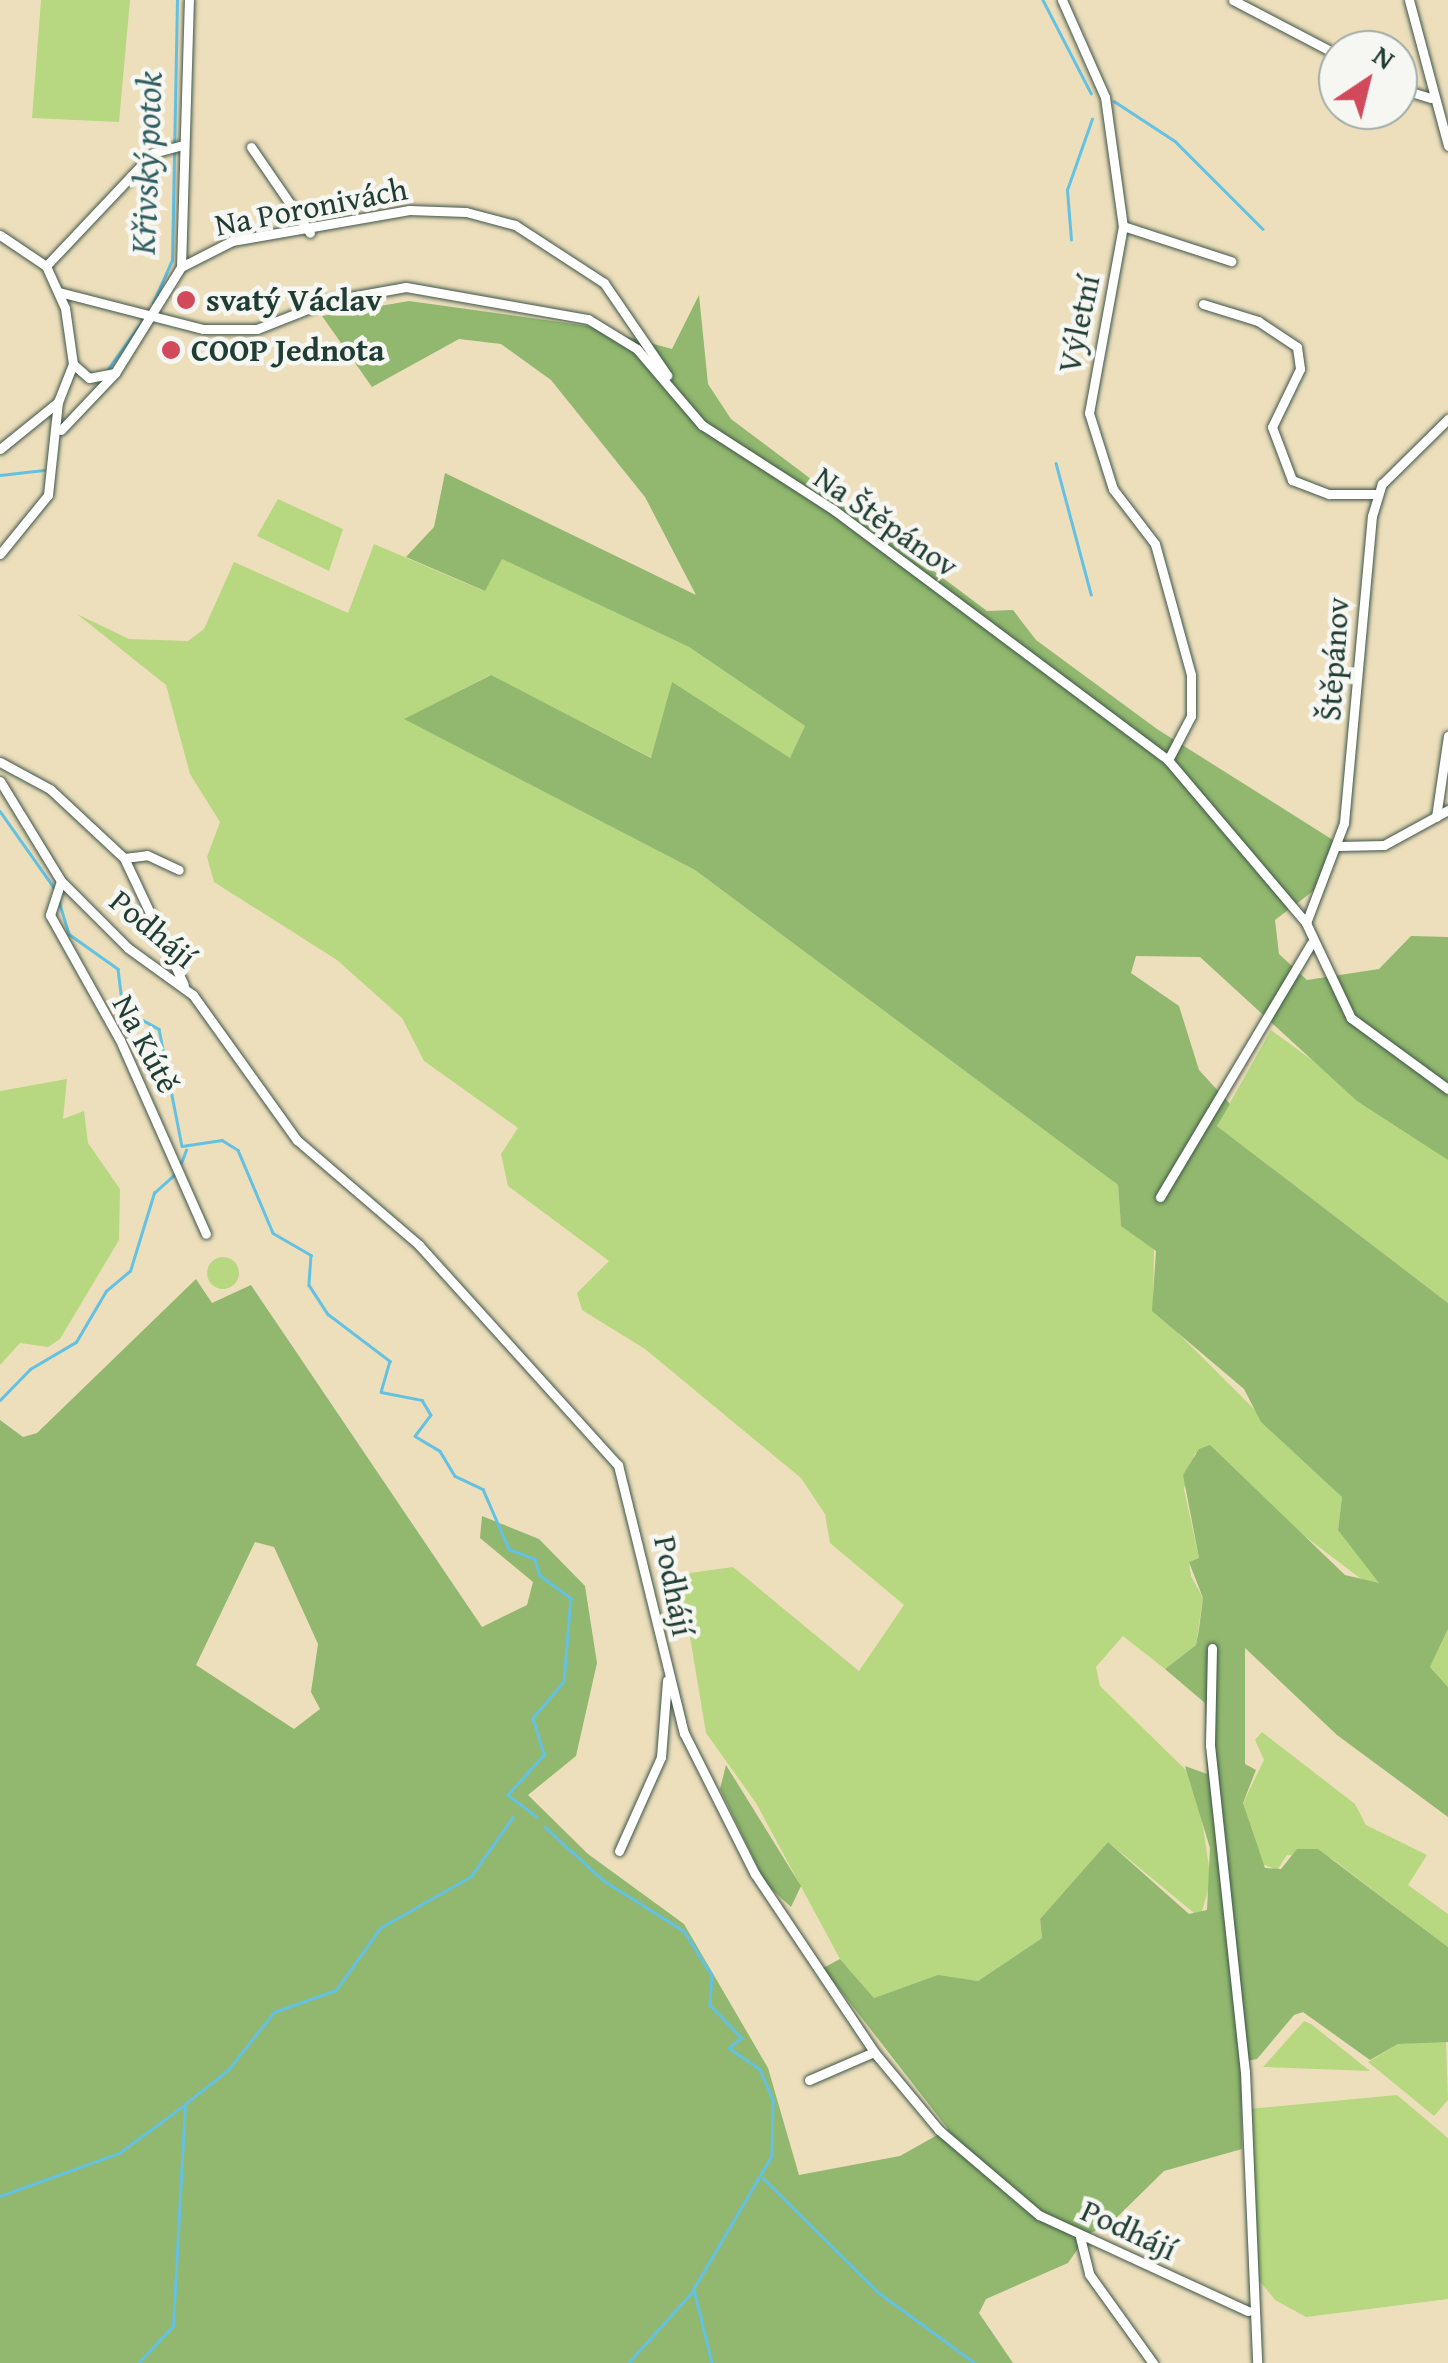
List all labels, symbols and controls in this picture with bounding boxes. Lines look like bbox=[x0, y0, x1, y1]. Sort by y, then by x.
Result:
north arrow bbox=[1318, 30, 1418, 130]
text: N bbox=[1365, 34, 1404, 79]
water label: Křivský potok bbox=[122, 71, 170, 255]
street label: Na Poronivách bbox=[211, 170, 411, 244]
street label: Výletní bbox=[1050, 272, 1108, 376]
place label: svatý Václav bbox=[206, 281, 382, 319]
marker: svatý Václav bbox=[175, 289, 197, 311]
place label: COOP Jednota bbox=[191, 331, 385, 369]
marker: COOP Jednota bbox=[160, 339, 182, 361]
street label: Na Štěpánov bbox=[807, 458, 965, 586]
street label: Štěpánov bbox=[1311, 596, 1357, 722]
street label: Podhájí bbox=[102, 882, 204, 976]
street label: Na Kútě bbox=[104, 988, 188, 1100]
street label: Podhájí bbox=[645, 1533, 703, 1639]
street label: Podhájí bbox=[1075, 2191, 1183, 2269]

